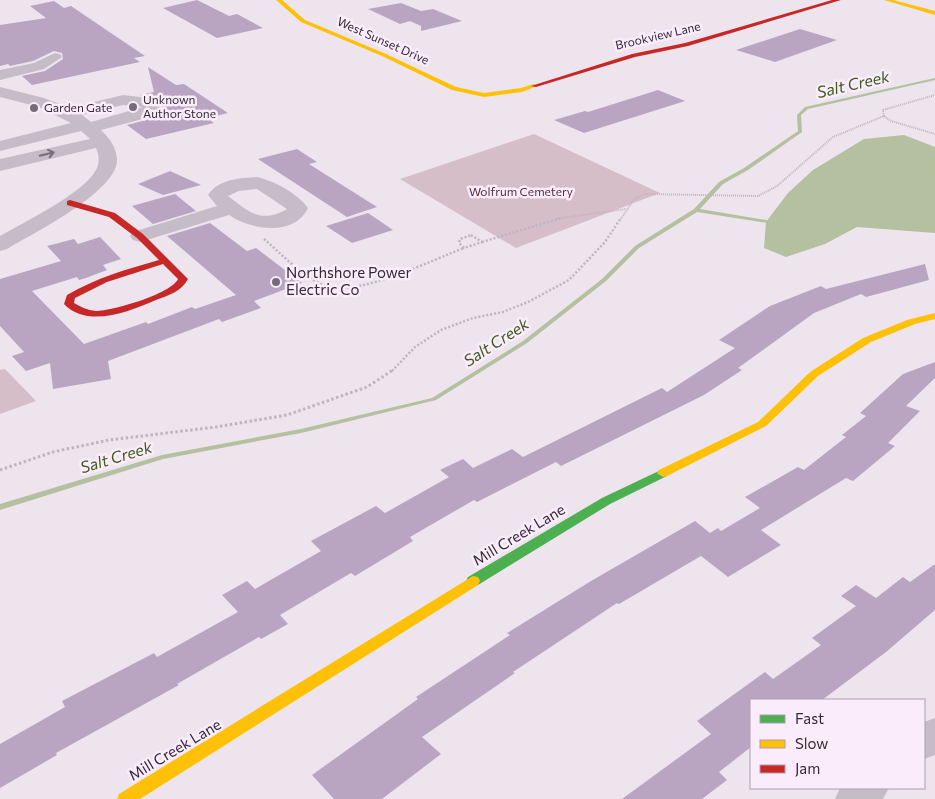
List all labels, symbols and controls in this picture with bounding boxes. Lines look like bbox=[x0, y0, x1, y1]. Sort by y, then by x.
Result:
street label: West Sunset Drive bbox=[335, 14, 431, 67]
street label: Brookview Lane bbox=[614, 18, 702, 52]
water label: Salt Creek bbox=[815, 66, 891, 101]
place label: Unknown Author Stone bbox=[143, 92, 216, 120]
place label: Garden Gate bbox=[44, 100, 112, 114]
marker: Unknown Author Stone bbox=[127, 101, 139, 113]
marker: Garden Gate bbox=[28, 102, 40, 114]
one-way arrow bbox=[39, 149, 55, 158]
park label: Wolfrum Cemetery bbox=[469, 184, 573, 198]
place label: Northshore Power Electric Co bbox=[286, 263, 411, 298]
marker: Northshore Power Electric Co bbox=[270, 276, 282, 288]
water label: Salt Creek bbox=[459, 313, 532, 370]
water label: Salt Creek bbox=[78, 437, 154, 476]
street label: Mill Creek Lane bbox=[469, 499, 568, 569]
legend bbox=[750, 699, 925, 789]
text: Fast bbox=[795, 709, 824, 727]
street label: Mill Creek Lane bbox=[125, 714, 224, 784]
text: Slow bbox=[795, 734, 828, 752]
text: Jam bbox=[795, 759, 820, 777]

